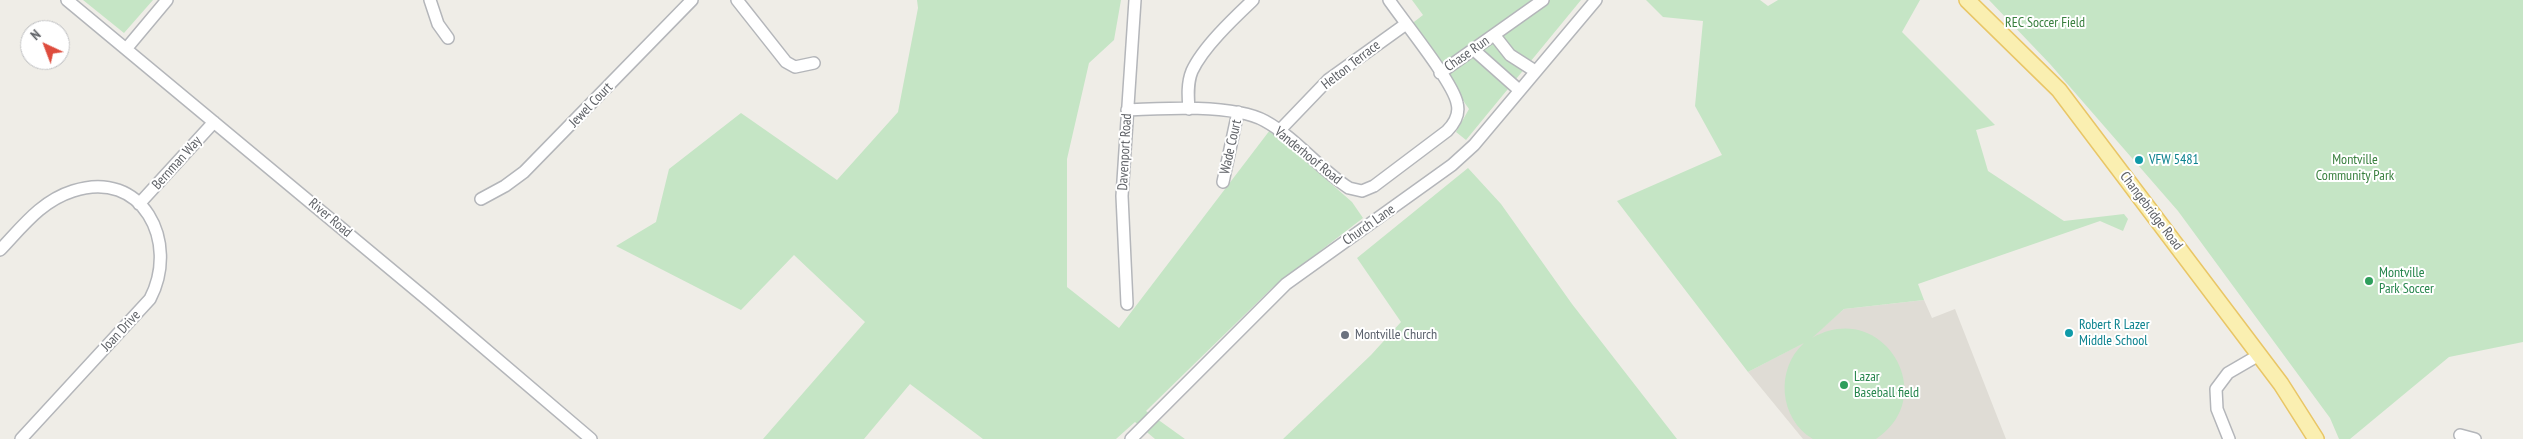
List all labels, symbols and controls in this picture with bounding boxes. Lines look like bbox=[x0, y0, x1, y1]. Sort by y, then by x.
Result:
park label: REC Soccer Field bbox=[2005, 15, 2085, 31]
north arrow bbox=[20, 20, 70, 70]
text: N bbox=[27, 26, 44, 44]
street label: Chase Run bbox=[1441, 33, 1493, 75]
street label: Helton Terrace bbox=[1318, 37, 1384, 93]
street label: Jewel Court bbox=[566, 79, 616, 131]
street label: Davenport Road bbox=[1115, 113, 1135, 191]
street label: Wade Court bbox=[1217, 118, 1245, 176]
street label: Vanderhoof Road bbox=[1271, 124, 1345, 188]
street label: Bernman Way bbox=[149, 133, 205, 193]
place label: VFW 5481 bbox=[2149, 152, 2199, 168]
park label: Montville Community Park bbox=[2316, 152, 2394, 184]
marker: VFW 5481 bbox=[2133, 154, 2145, 166]
street label: Changebridge Road bbox=[2116, 168, 2186, 254]
street label: River Road bbox=[305, 195, 355, 241]
street label: Church Lane bbox=[1340, 201, 1398, 249]
place label: Montville Park Soccer bbox=[2379, 265, 2434, 298]
marker: Montville Park Soccer bbox=[2363, 275, 2375, 287]
street label: Joan Drive bbox=[98, 307, 144, 355]
place label: Robert R Lazer Middle School bbox=[2079, 317, 2149, 350]
place label: Montville Church bbox=[1355, 327, 1437, 343]
marker: Robert R Lazer Middle School bbox=[2063, 327, 2075, 339]
marker: Montville Church bbox=[1339, 329, 1351, 341]
place label: Lazar Baseball field bbox=[1854, 369, 1919, 402]
marker: Lazar Baseball field bbox=[1838, 379, 1850, 391]

